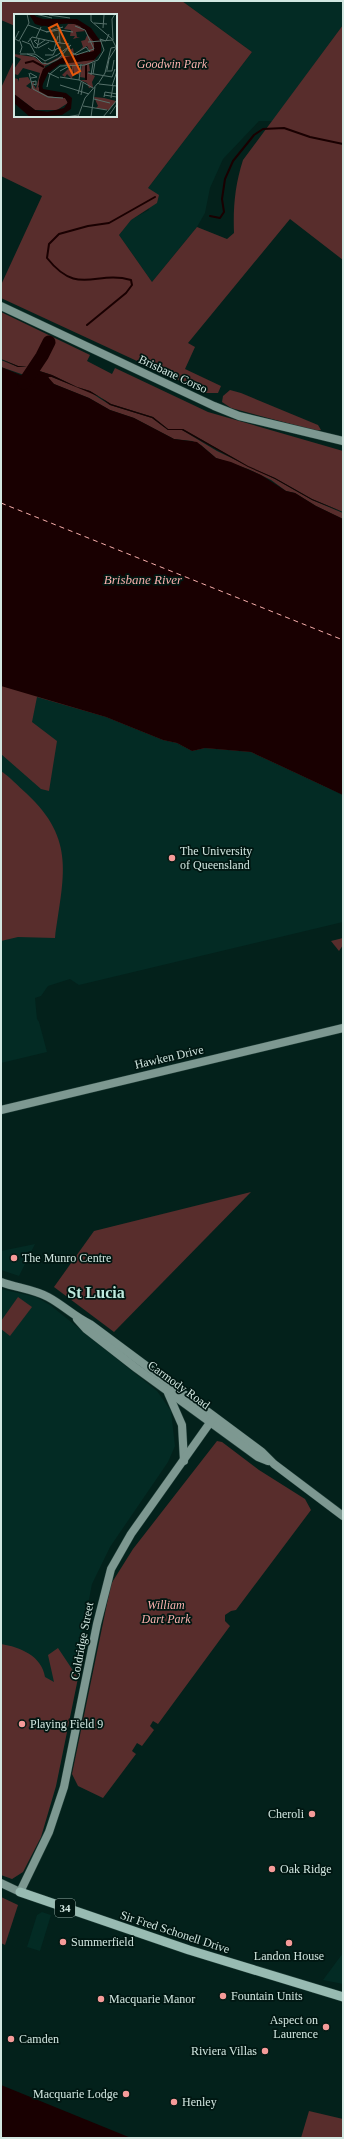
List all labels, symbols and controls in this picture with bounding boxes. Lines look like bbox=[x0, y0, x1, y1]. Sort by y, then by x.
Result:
inset map bbox=[14, 14, 117, 117]
park label: Goodwin Park bbox=[137, 57, 208, 71]
street label: Brisbane Corso bbox=[136, 352, 210, 396]
water label: Brisbane River bbox=[104, 572, 183, 587]
place label: The University of Queensland bbox=[180, 844, 252, 872]
marker: The University of Queensland bbox=[167, 853, 177, 863]
street label: Hawken Drive bbox=[133, 1042, 205, 1072]
place label: The Munro Centre bbox=[22, 1251, 111, 1265]
marker: The Munro Centre bbox=[9, 1253, 19, 1263]
district label: St Lucia bbox=[67, 1284, 125, 1301]
street label: Carmody Road bbox=[145, 1358, 213, 1412]
park label: William Dart Park bbox=[141, 1598, 191, 1626]
street label: Coldridge Street bbox=[68, 1600, 97, 1681]
place label: Playing Field 9 bbox=[30, 1717, 103, 1731]
marker: Playing Field 9 bbox=[17, 1719, 27, 1729]
place label: Cheroli bbox=[268, 1807, 305, 1821]
marker: Cheroli bbox=[307, 1809, 317, 1819]
place label: Oak Ridge bbox=[280, 1862, 332, 1876]
marker: Oak Ridge bbox=[267, 1864, 277, 1874]
road number: 34 bbox=[55, 1899, 75, 1917]
street label: Sir Fred Schonell Drive bbox=[118, 1908, 232, 1956]
place label: Summerfield bbox=[71, 1935, 134, 1949]
marker: Summerfield bbox=[58, 1937, 68, 1947]
marker: Landon House bbox=[284, 1938, 294, 1948]
place label: Landon House bbox=[254, 1949, 324, 1963]
place label: Fountain Units bbox=[231, 1989, 303, 2003]
marker: Fountain Units bbox=[218, 1991, 228, 2001]
place label: Macquarie Manor bbox=[109, 1992, 195, 2006]
marker: Macquarie Manor bbox=[96, 1994, 106, 2004]
place label: Aspect on Laurence bbox=[270, 2013, 318, 2041]
marker: Aspect on Laurence bbox=[321, 2022, 331, 2032]
place label: Camden bbox=[19, 2032, 59, 2046]
marker: Camden bbox=[6, 2034, 16, 2044]
place label: Riviera Villas bbox=[191, 2044, 257, 2058]
marker: Riviera Villas bbox=[260, 2046, 270, 2056]
place label: Macquarie Lodge bbox=[33, 2087, 118, 2101]
marker: Macquarie Lodge bbox=[121, 2089, 131, 2099]
place label: Henley bbox=[182, 2095, 217, 2109]
marker: Henley bbox=[169, 2097, 179, 2107]

